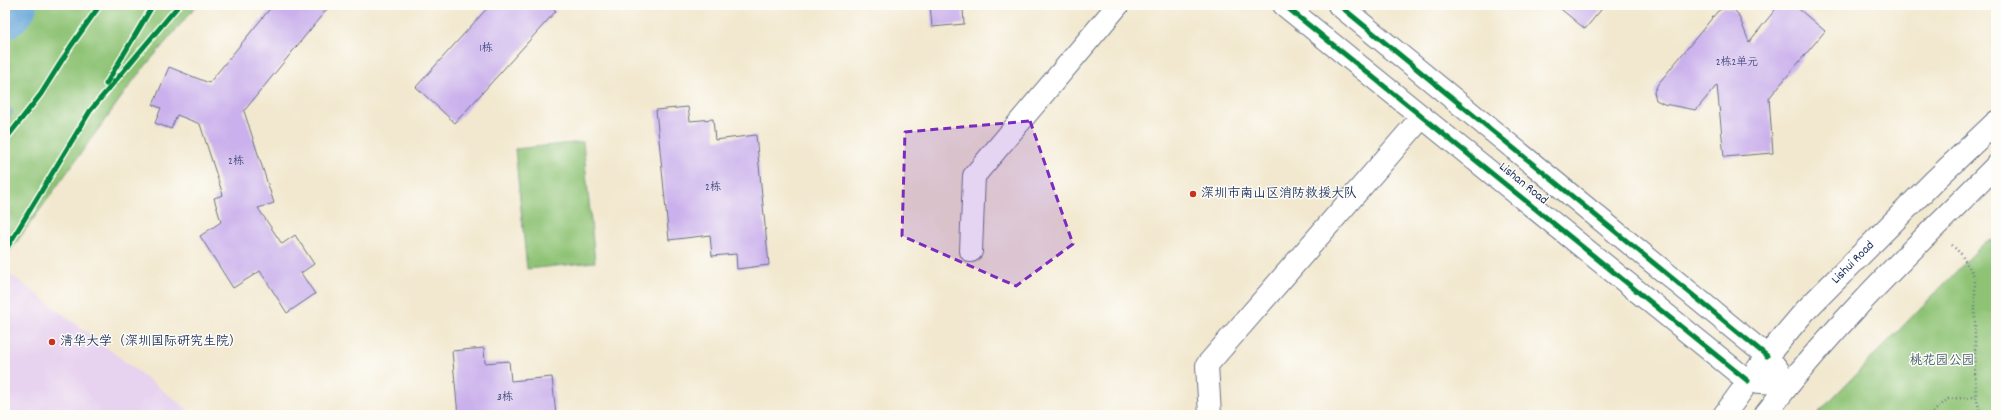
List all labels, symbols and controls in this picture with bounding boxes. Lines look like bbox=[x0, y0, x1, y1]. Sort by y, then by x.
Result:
house number: 1栋 bbox=[479, 41, 493, 57]
house number: 2栋2单元 bbox=[1716, 55, 1758, 71]
house number: 2栋 bbox=[228, 154, 244, 170]
street label: Lishan Road bbox=[1494, 158, 1552, 210]
house number: 2栋 bbox=[705, 180, 721, 196]
place label: 深圳市南山区消防救援大队 bbox=[1201, 185, 1357, 204]
marker: 深圳市南山区消防救援大队 bbox=[1188, 189, 1198, 199]
street label: Lishui Road bbox=[1827, 237, 1879, 289]
place label: 清华大学（深圳国际研究生院） bbox=[60, 333, 242, 352]
marker: 清华大学（深圳国际研究生院） bbox=[47, 337, 57, 347]
park label: 桃花园公园 bbox=[1909, 352, 1975, 371]
house number: 3栋 bbox=[497, 390, 513, 406]

